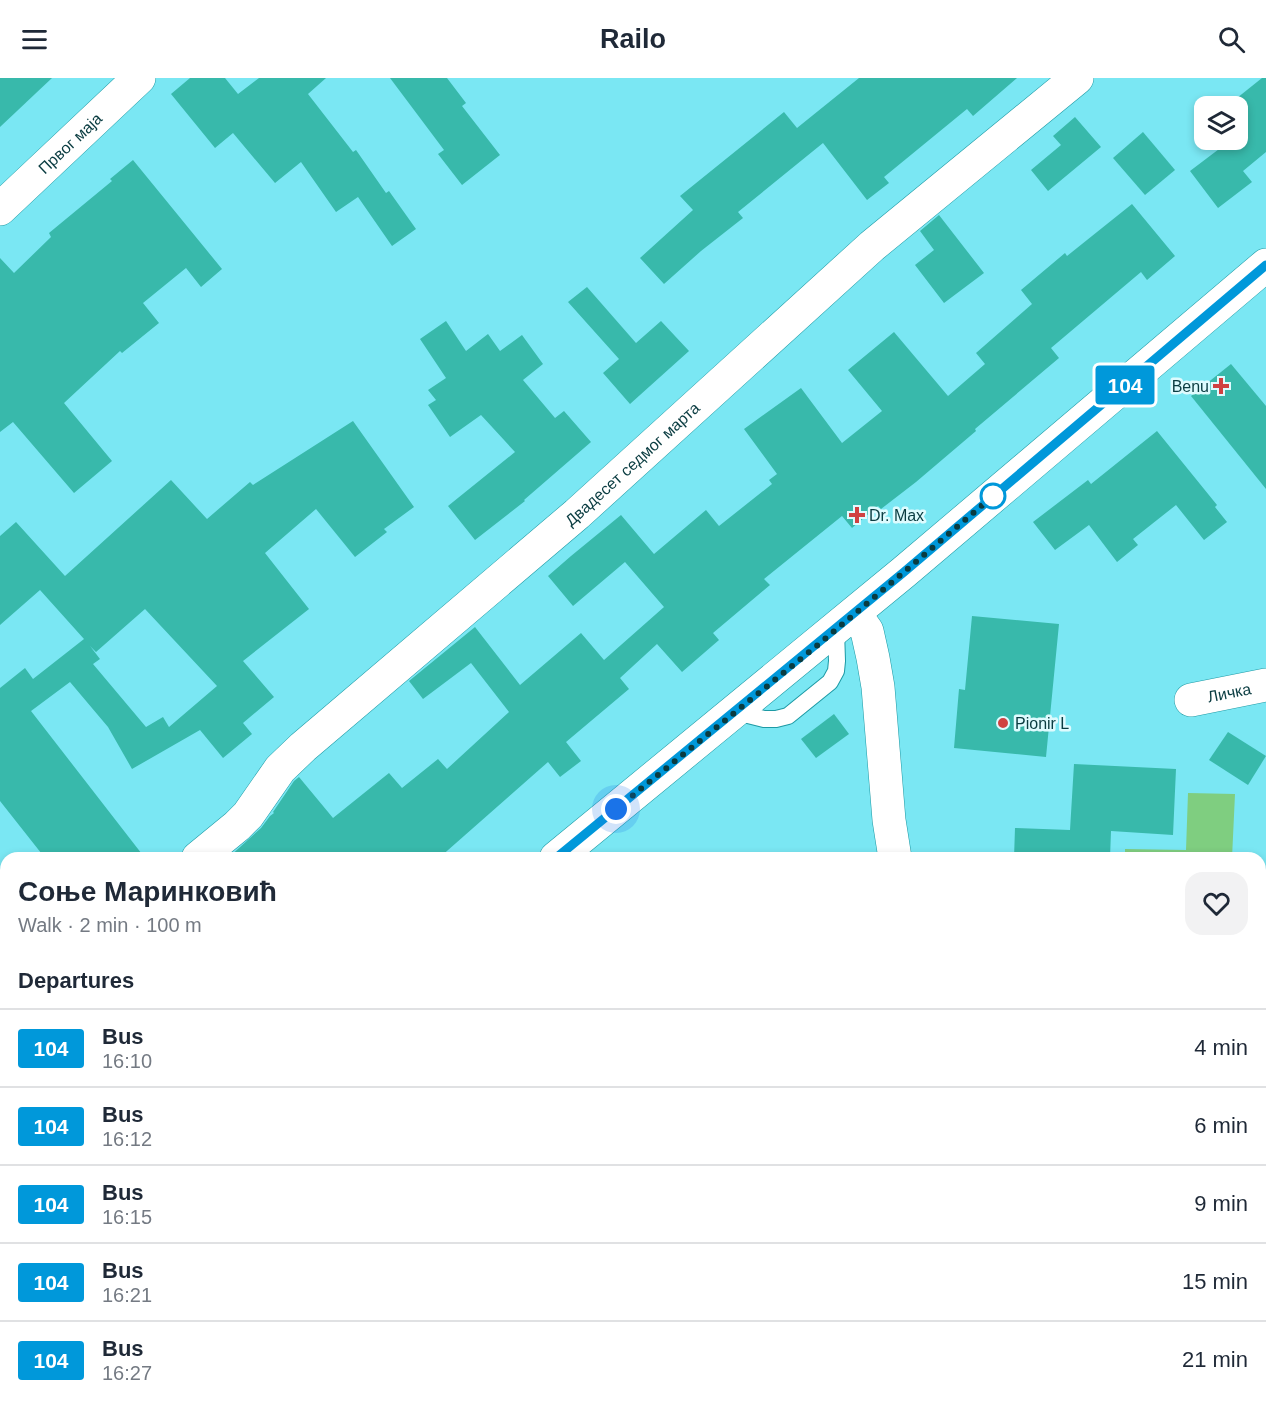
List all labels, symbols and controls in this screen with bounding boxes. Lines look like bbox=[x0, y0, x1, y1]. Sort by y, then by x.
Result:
icon: menu bbox=[18, 23, 51, 56]
icon: search bbox=[1215, 23, 1248, 56]
text: Railo bbox=[600, 24, 666, 54]
map controls bbox=[1194, 96, 1248, 150]
button: layers bbox=[1194, 96, 1248, 150]
street label: Првог маја bbox=[35, 110, 105, 177]
line badge: 104 bbox=[1090, 366, 1160, 404]
text: 104 bbox=[1107, 374, 1143, 397]
place label: Benu bbox=[1172, 378, 1209, 395]
marker: Benu bbox=[1214, 379, 1228, 393]
street label: Двадесет седмог марта bbox=[562, 399, 703, 529]
unlabelled marker bbox=[980, 483, 1006, 509]
place label: Dr. Max bbox=[869, 507, 924, 524]
marker: Dr. Max bbox=[850, 508, 864, 522]
street label: Личка bbox=[1206, 680, 1253, 705]
place label: Pionir L bbox=[1015, 715, 1069, 732]
marker: Pionir L bbox=[996, 716, 1010, 730]
your location bbox=[601, 794, 631, 824]
button: heart bbox=[1185, 872, 1248, 935]
text: Соње Маринковић bbox=[18, 876, 277, 907]
text: Walk · 2 min · 100 m bbox=[18, 914, 202, 936]
text: Departures bbox=[18, 968, 134, 993]
text: Bus bbox=[102, 1024, 144, 1049]
text: 4 min bbox=[1194, 1035, 1248, 1060]
text: 104 bbox=[33, 1037, 69, 1060]
text: 16:10 bbox=[102, 1050, 152, 1072]
text: Bus bbox=[102, 1102, 144, 1127]
text: 6 min bbox=[1194, 1113, 1248, 1138]
text: 104 bbox=[33, 1115, 69, 1138]
text: 16:12 bbox=[102, 1128, 152, 1150]
text: Bus bbox=[102, 1180, 144, 1205]
text: 9 min bbox=[1194, 1191, 1248, 1216]
text: 104 bbox=[33, 1193, 69, 1216]
text: 16:15 bbox=[102, 1206, 152, 1228]
text: Bus bbox=[102, 1258, 144, 1283]
text: 15 min bbox=[1182, 1269, 1248, 1294]
text: 104 bbox=[33, 1271, 69, 1294]
text: 16:21 bbox=[102, 1284, 152, 1306]
text: Bus bbox=[102, 1336, 144, 1361]
text: 21 min bbox=[1182, 1347, 1248, 1372]
text: 104 bbox=[33, 1349, 69, 1372]
text: 16:27 bbox=[102, 1362, 152, 1384]

